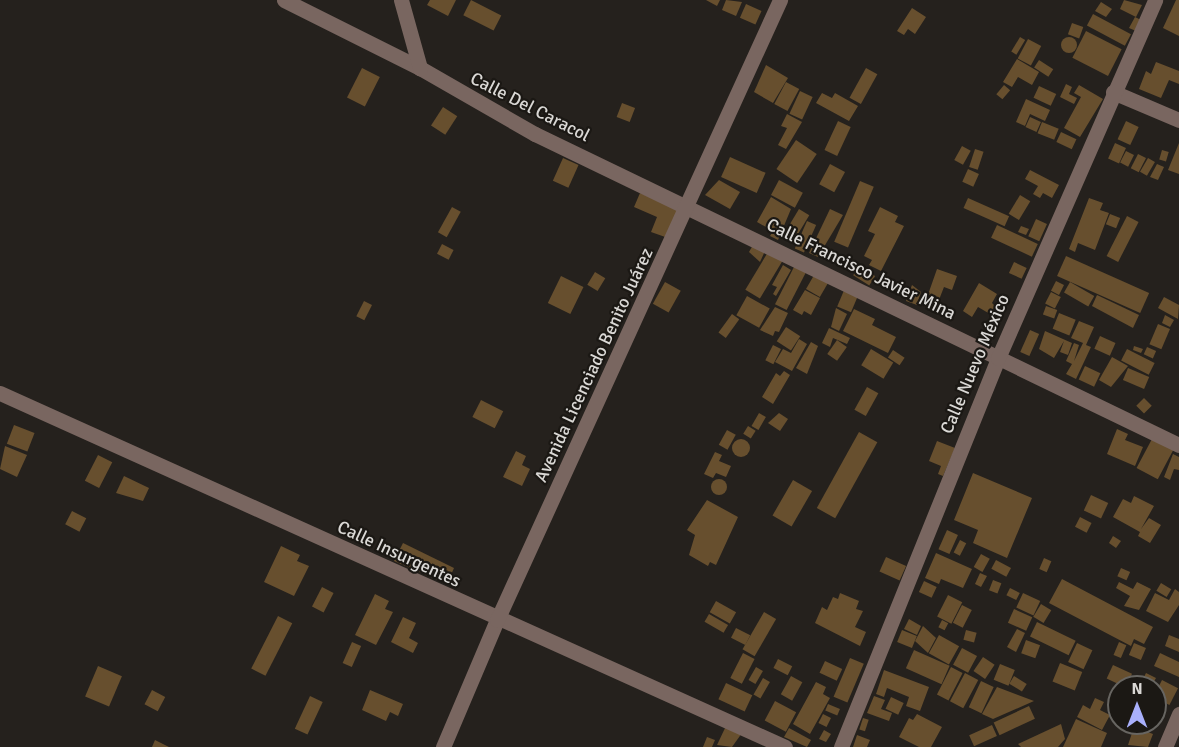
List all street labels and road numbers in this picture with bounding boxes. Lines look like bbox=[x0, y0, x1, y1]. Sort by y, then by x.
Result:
street label: Calle Del Caracol bbox=[467, 68, 593, 146]
street label: Calle Francisco Javier Mina bbox=[763, 214, 959, 324]
street label: Avenida Licenciado Benito Juárez bbox=[530, 244, 658, 486]
street label: Calle Nuevo México bbox=[936, 291, 1014, 437]
street label: Calle Insurgentes bbox=[334, 516, 464, 592]

